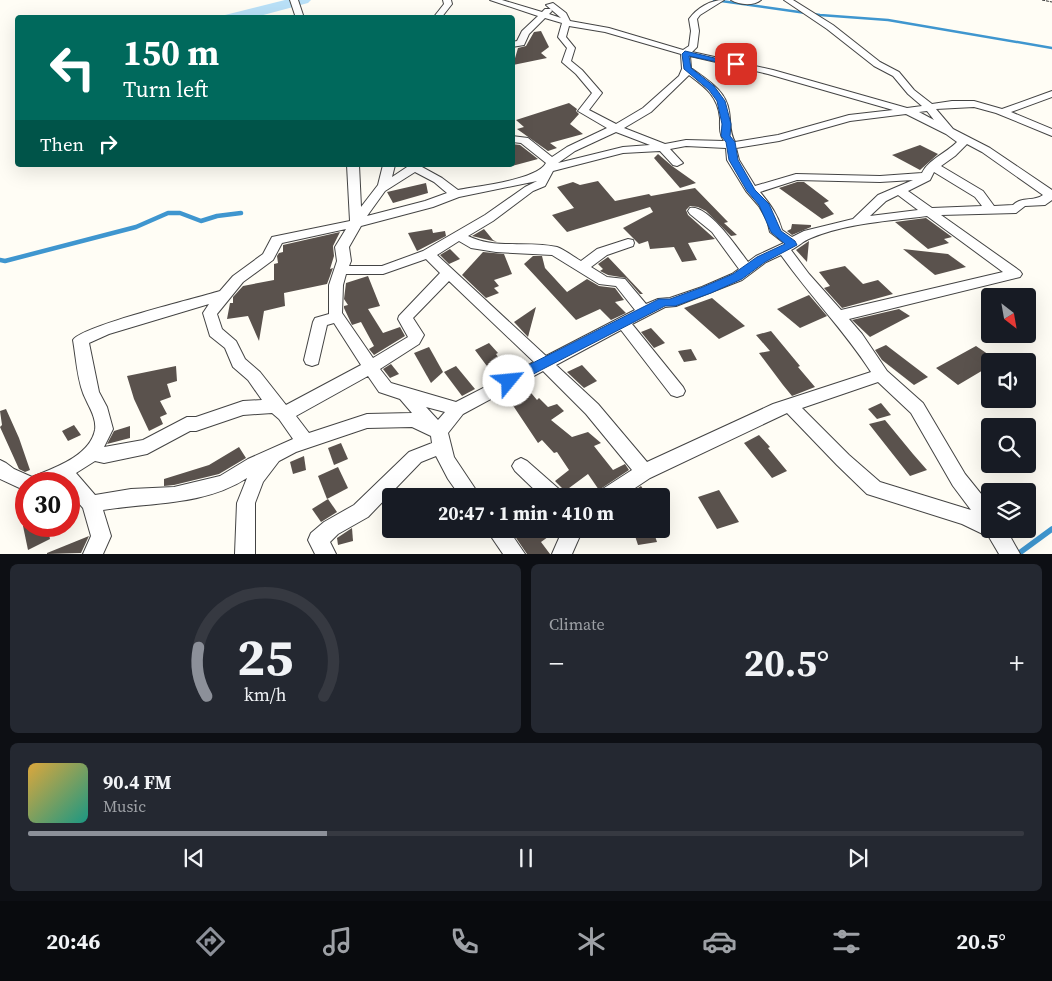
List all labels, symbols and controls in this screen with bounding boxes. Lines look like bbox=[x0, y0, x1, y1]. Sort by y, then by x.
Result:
text: 150 m bbox=[123, 29, 219, 77]
icon: left bbox=[40, 35, 105, 100]
pin bbox=[715, 43, 757, 85]
icon: arrive bbox=[722, 50, 750, 78]
text: Turn left bbox=[123, 74, 208, 104]
icon: right bbox=[94, 130, 122, 158]
text: Then bbox=[40, 131, 84, 157]
north arrow bbox=[981, 288, 1036, 342]
map controls bbox=[981, 288, 1036, 538]
button: sound bbox=[981, 353, 1036, 408]
position arrow bbox=[482, 354, 534, 406]
button: search bbox=[981, 418, 1036, 473]
speed limit sign: 30 bbox=[15, 472, 80, 537]
button: layers bbox=[981, 483, 1036, 538]
text: 20:47 · 1 min · 410 m bbox=[438, 500, 614, 526]
text: Climate bbox=[549, 613, 605, 635]
text: 25 bbox=[237, 621, 294, 692]
text: 20.5° bbox=[744, 637, 829, 689]
text: − bbox=[549, 644, 564, 682]
text: + bbox=[1009, 644, 1024, 682]
text: km/h bbox=[244, 682, 287, 707]
text: 90.4 FM bbox=[103, 769, 172, 795]
text: Music bbox=[103, 795, 146, 817]
icon: previous bbox=[180, 844, 208, 872]
icon: pause bbox=[512, 844, 540, 872]
icon: next bbox=[844, 844, 872, 872]
icon: directions bbox=[193, 924, 228, 959]
icon: music bbox=[320, 924, 355, 959]
icon: phone bbox=[447, 924, 482, 959]
icon: climate bbox=[574, 924, 609, 959]
icon: car bbox=[702, 924, 737, 959]
icon: filters bbox=[829, 924, 864, 959]
text: 20:46 bbox=[46, 926, 100, 956]
text: 20.5° bbox=[956, 926, 1006, 956]

